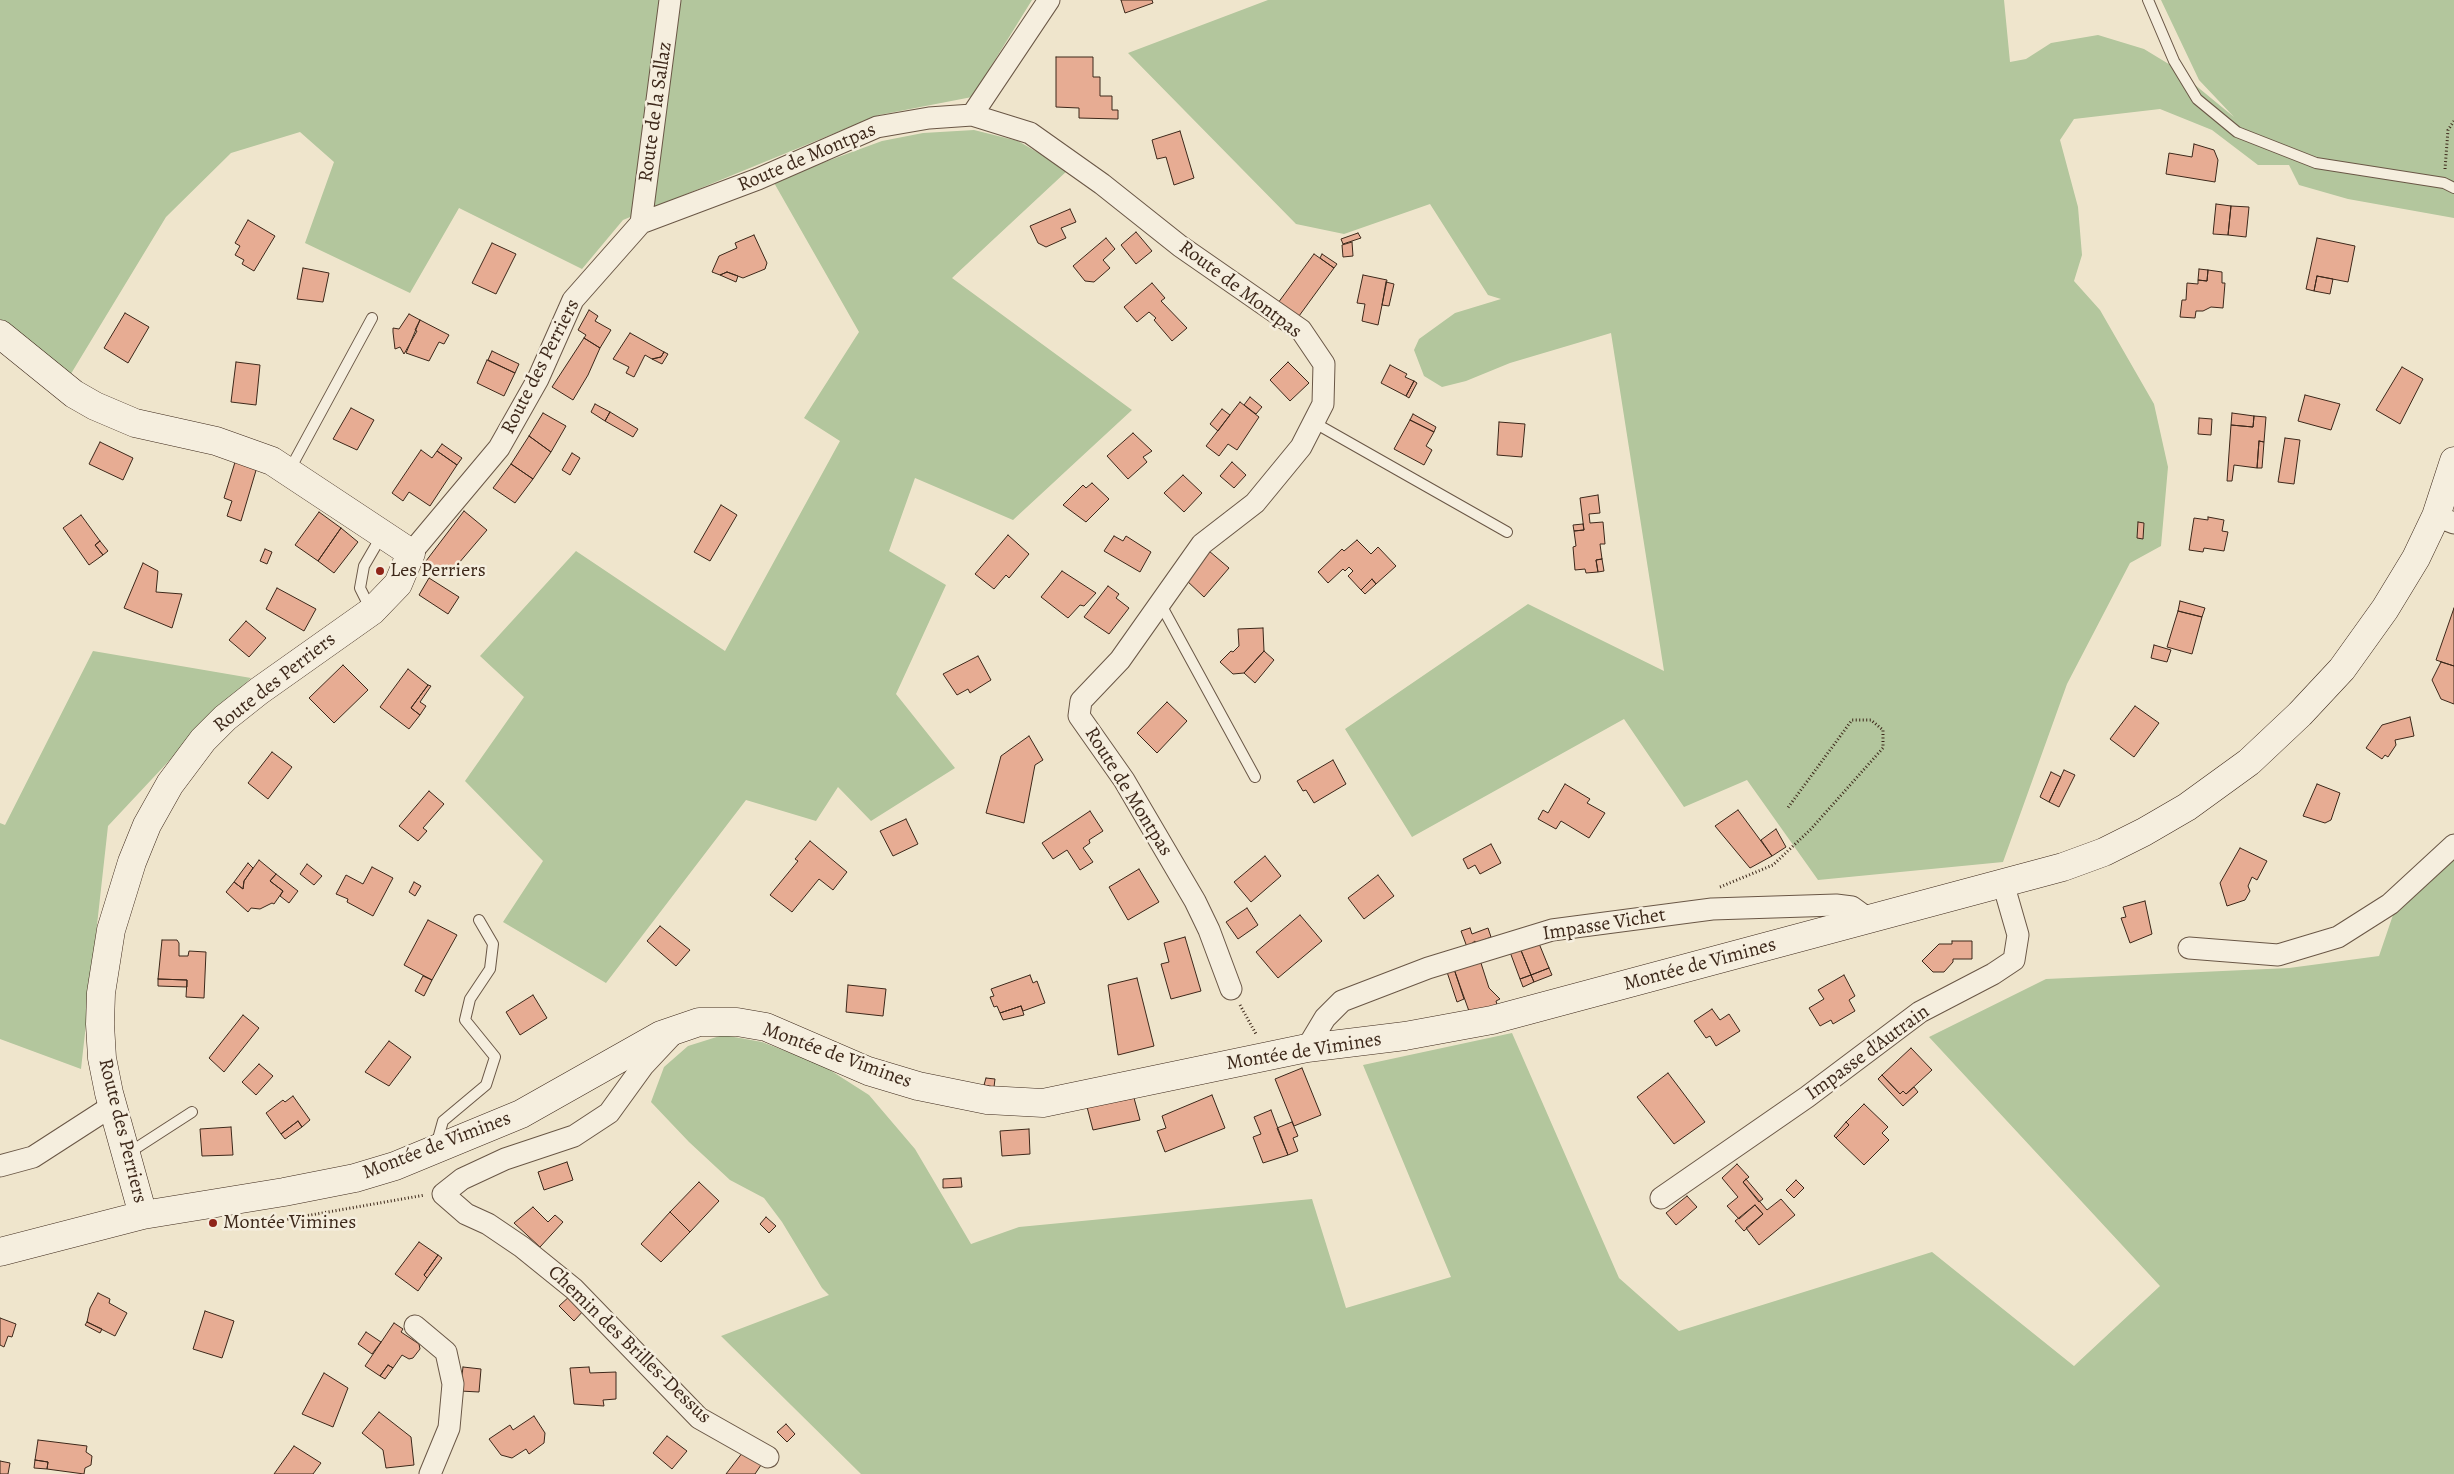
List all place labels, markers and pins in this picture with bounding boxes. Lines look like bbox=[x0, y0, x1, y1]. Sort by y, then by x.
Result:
place label: Les Perriers bbox=[390, 559, 486, 583]
marker: Les Perriers bbox=[374, 565, 386, 577]
place label: Montée Vimines bbox=[223, 1211, 356, 1235]
marker: Montée Vimines bbox=[207, 1217, 219, 1229]

